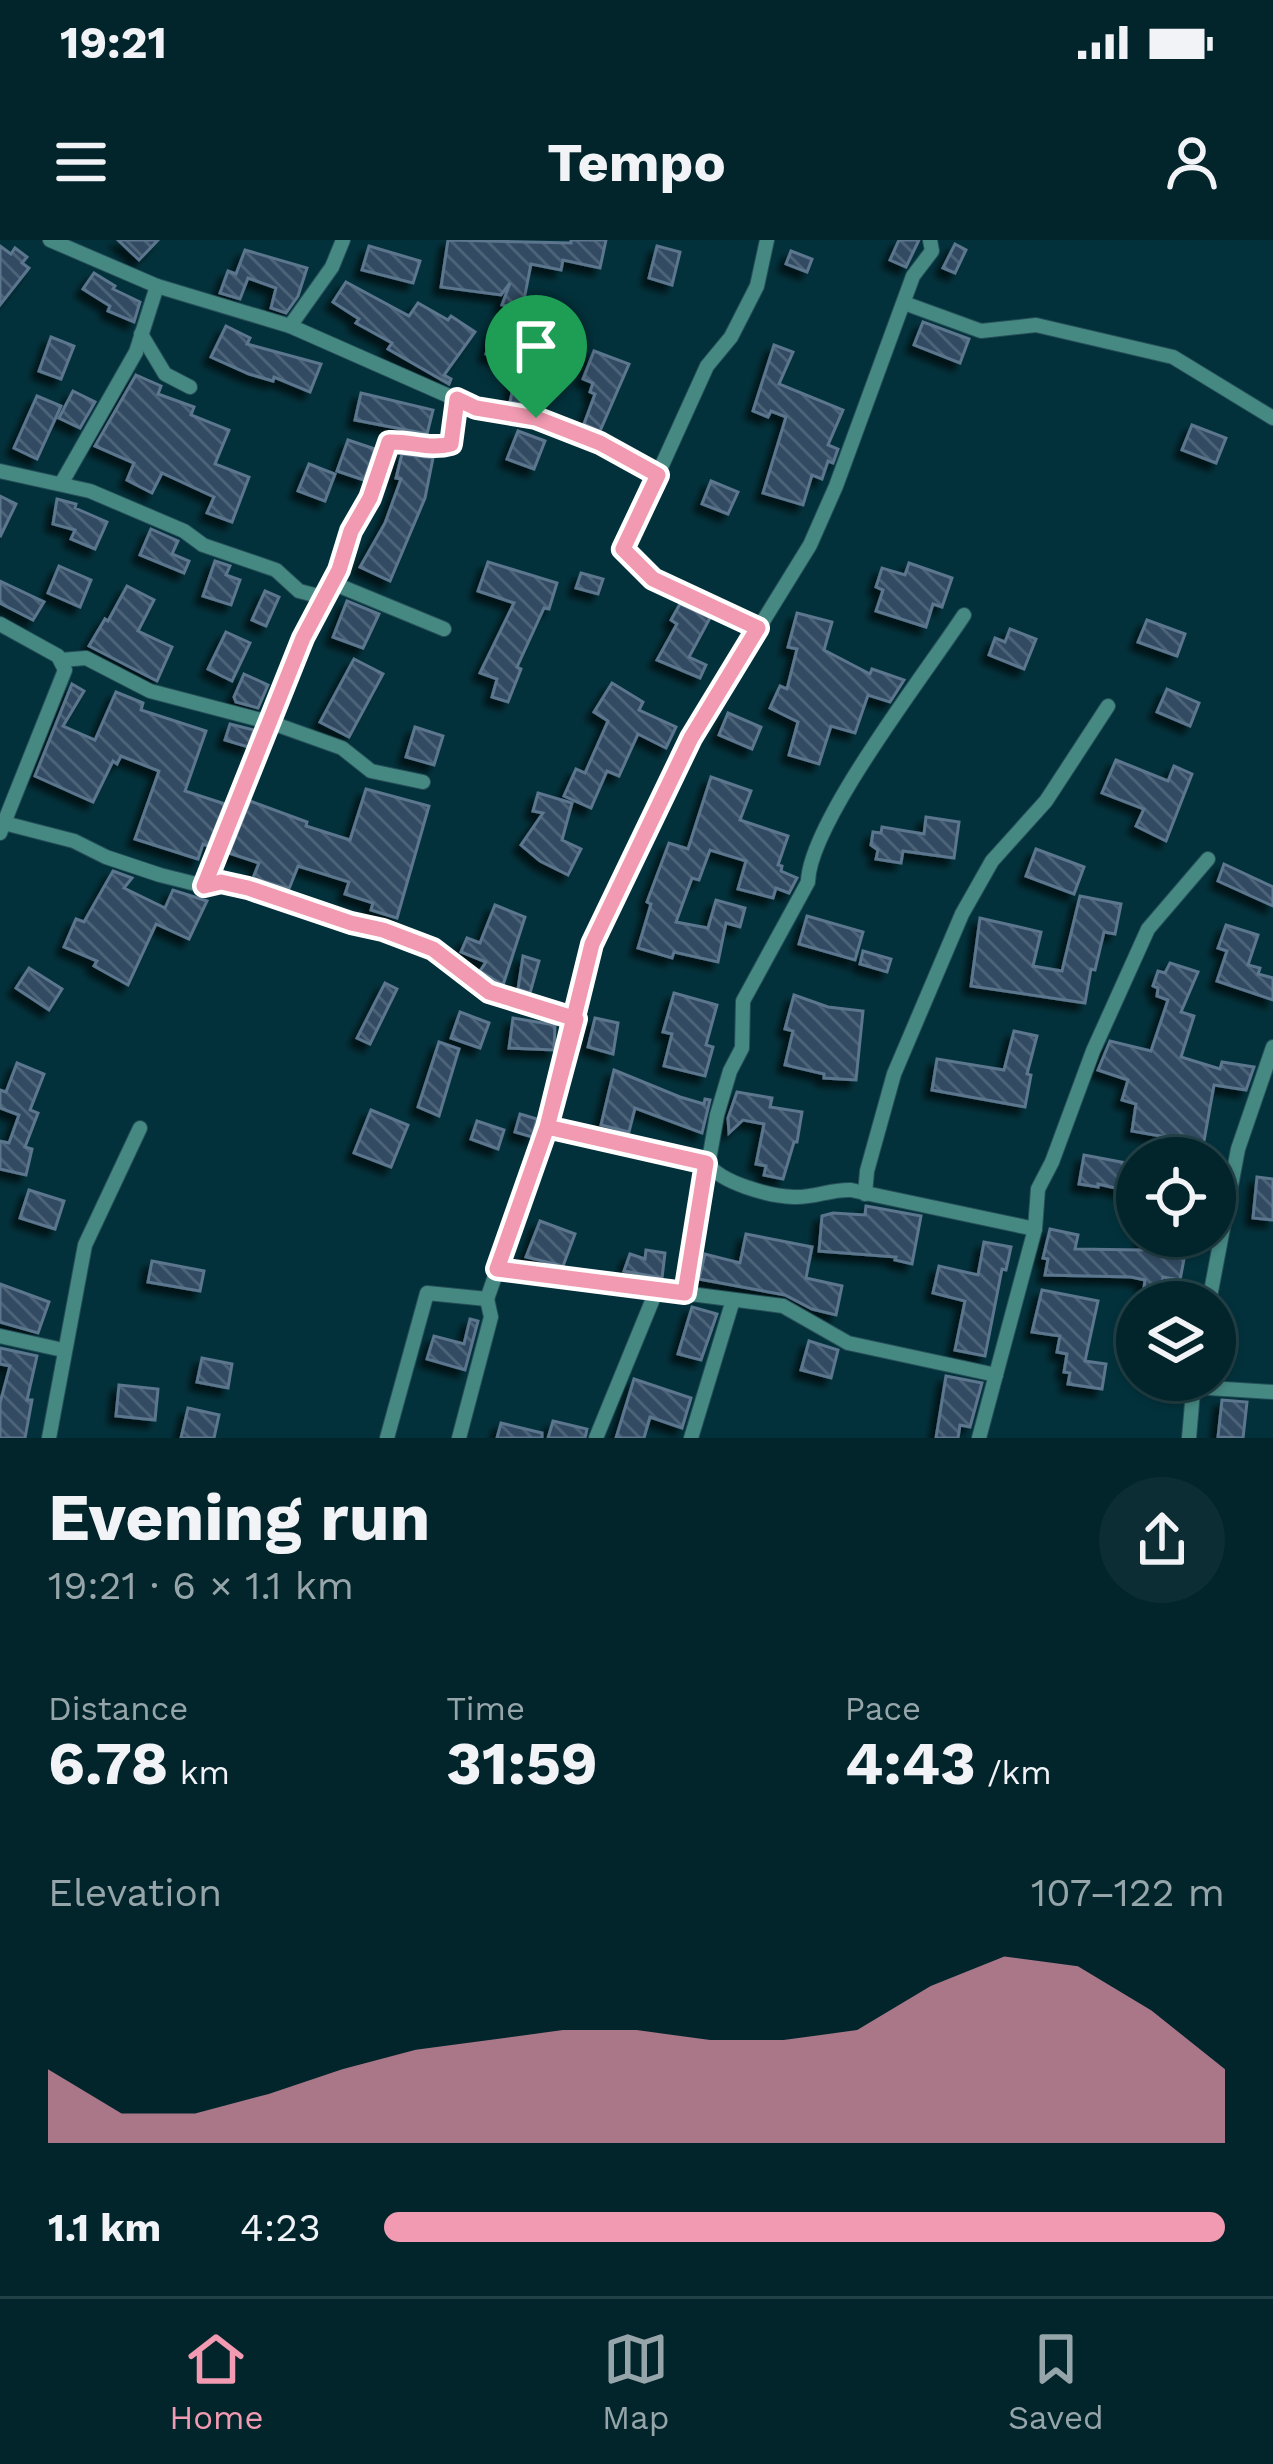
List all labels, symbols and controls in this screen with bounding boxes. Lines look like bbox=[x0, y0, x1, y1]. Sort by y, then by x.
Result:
text: 19:21 bbox=[60, 16, 167, 69]
icon: menu bbox=[48, 129, 114, 195]
icon: person bbox=[1159, 129, 1225, 195]
text: Tempo bbox=[547, 131, 726, 194]
pin bbox=[485, 295, 587, 418]
icon: arrive bbox=[503, 313, 569, 379]
map controls bbox=[1116, 1137, 1236, 1401]
button: locate bbox=[1116, 1137, 1236, 1257]
button: layers bbox=[1116, 1281, 1236, 1401]
button: share bbox=[1099, 1477, 1225, 1603]
text: Evening run bbox=[48, 1479, 430, 1556]
text: 19:21 · 6 × 1.1 km bbox=[48, 1563, 354, 1608]
text: Distance bbox=[48, 1689, 188, 1728]
text: Time bbox=[446, 1689, 525, 1728]
text: Pace bbox=[845, 1689, 921, 1728]
text: 6.78 bbox=[48, 1728, 169, 1799]
text: 31:59 bbox=[446, 1728, 598, 1799]
text: 4:43 bbox=[845, 1728, 976, 1799]
text: km bbox=[169, 1753, 230, 1792]
text: /km bbox=[976, 1753, 1052, 1792]
text: Elevation bbox=[48, 1870, 222, 1915]
text: 107–122 m bbox=[1031, 1870, 1225, 1915]
text: 1.1 km bbox=[48, 2205, 161, 2250]
text: 4:23 bbox=[240, 2205, 321, 2250]
tab: Home bbox=[169, 2326, 264, 2437]
tab: Map bbox=[602, 2326, 669, 2437]
tab: Saved bbox=[1008, 2326, 1104, 2437]

